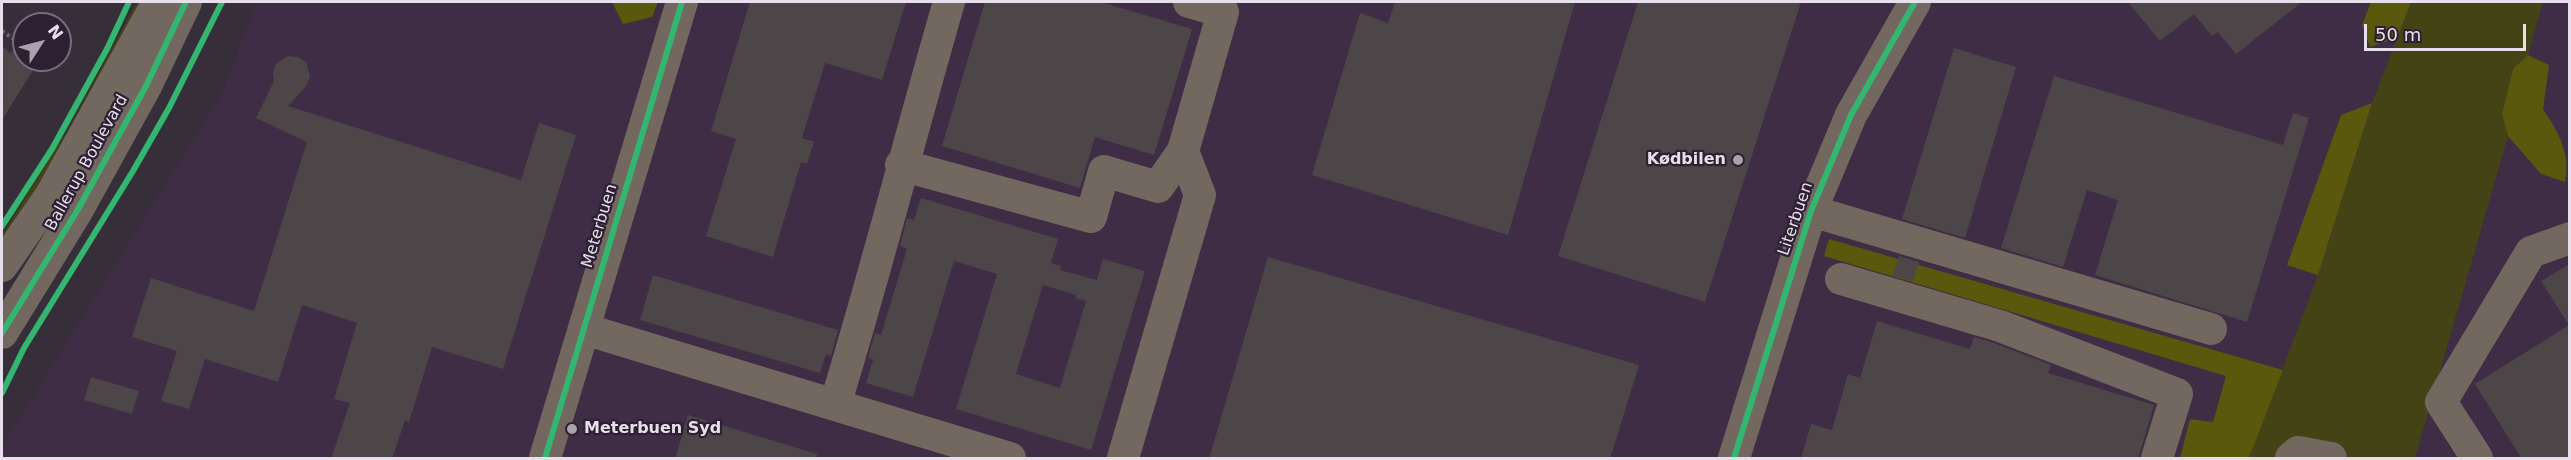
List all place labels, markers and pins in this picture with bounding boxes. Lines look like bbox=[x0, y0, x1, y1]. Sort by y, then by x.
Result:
place label: Kødbilen bbox=[1647, 150, 1726, 170]
marker: Kødbilen bbox=[1731, 153, 1745, 167]
place label: Meterbuen Syd bbox=[584, 419, 721, 439]
marker: Meterbuen Syd bbox=[565, 422, 579, 436]

